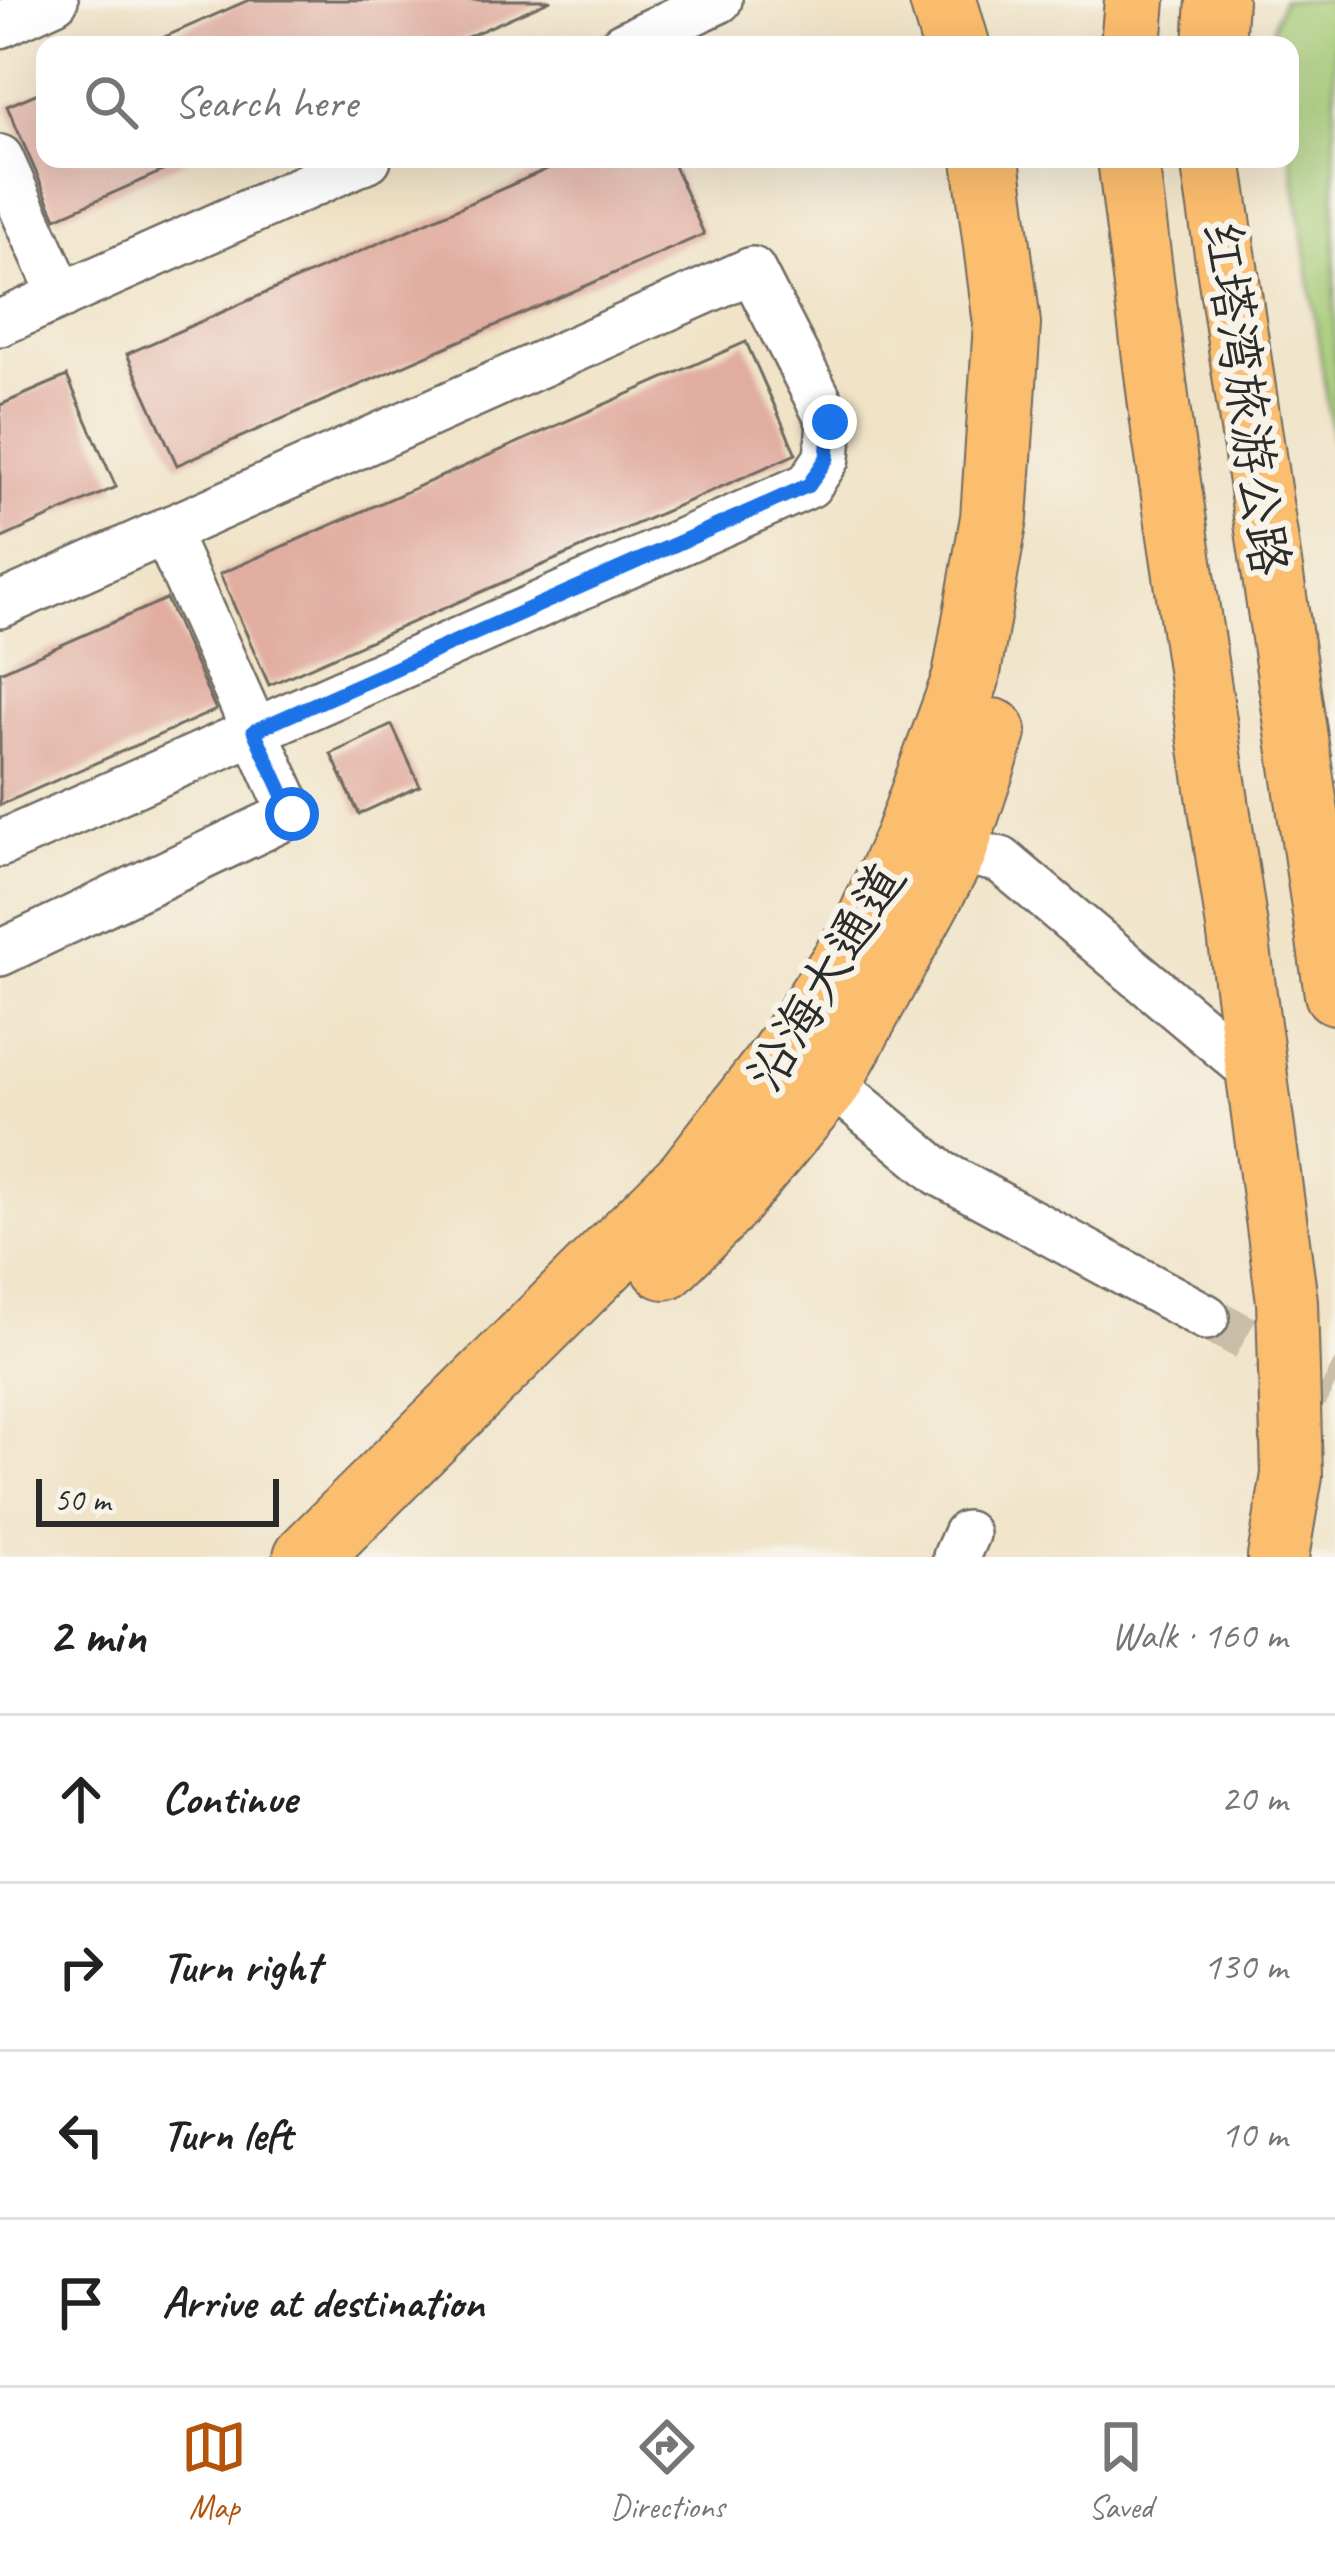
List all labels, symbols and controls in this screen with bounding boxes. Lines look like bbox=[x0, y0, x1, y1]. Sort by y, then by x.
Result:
search box bbox=[36, 36, 1299, 168]
icon: search bbox=[78, 69, 144, 135]
text: Search here bbox=[174, 74, 357, 131]
street label: 红塔湾旅游公路 bbox=[1189, 217, 1303, 579]
route end bbox=[803, 395, 857, 449]
route start bbox=[265, 787, 319, 841]
street label: 沿海大通道 bbox=[733, 851, 919, 1102]
scale bar bbox=[36, 1473, 279, 1526]
text: 50 m bbox=[54, 1479, 110, 1521]
text: 2 min bbox=[48, 1603, 146, 1667]
text: Walk · 160 m bbox=[1111, 1611, 1287, 1660]
icon: ahead bbox=[48, 1766, 114, 1832]
text: Continue bbox=[162, 1770, 296, 1827]
text: 20 m bbox=[1221, 1774, 1287, 1823]
icon: right bbox=[48, 1934, 114, 2000]
text: Turn right bbox=[162, 1938, 320, 1995]
text: 130 m bbox=[1203, 1942, 1287, 1991]
icon: left bbox=[48, 2102, 114, 2168]
text: Turn left bbox=[162, 2106, 292, 2163]
text: 10 m bbox=[1221, 2110, 1287, 2159]
icon: arrive bbox=[48, 2270, 114, 2336]
text: Arrive at destination bbox=[162, 2274, 484, 2331]
tab: Map bbox=[181, 2414, 247, 2528]
tab: Directions bbox=[610, 2414, 725, 2528]
tab: Saved bbox=[1088, 2414, 1154, 2528]

